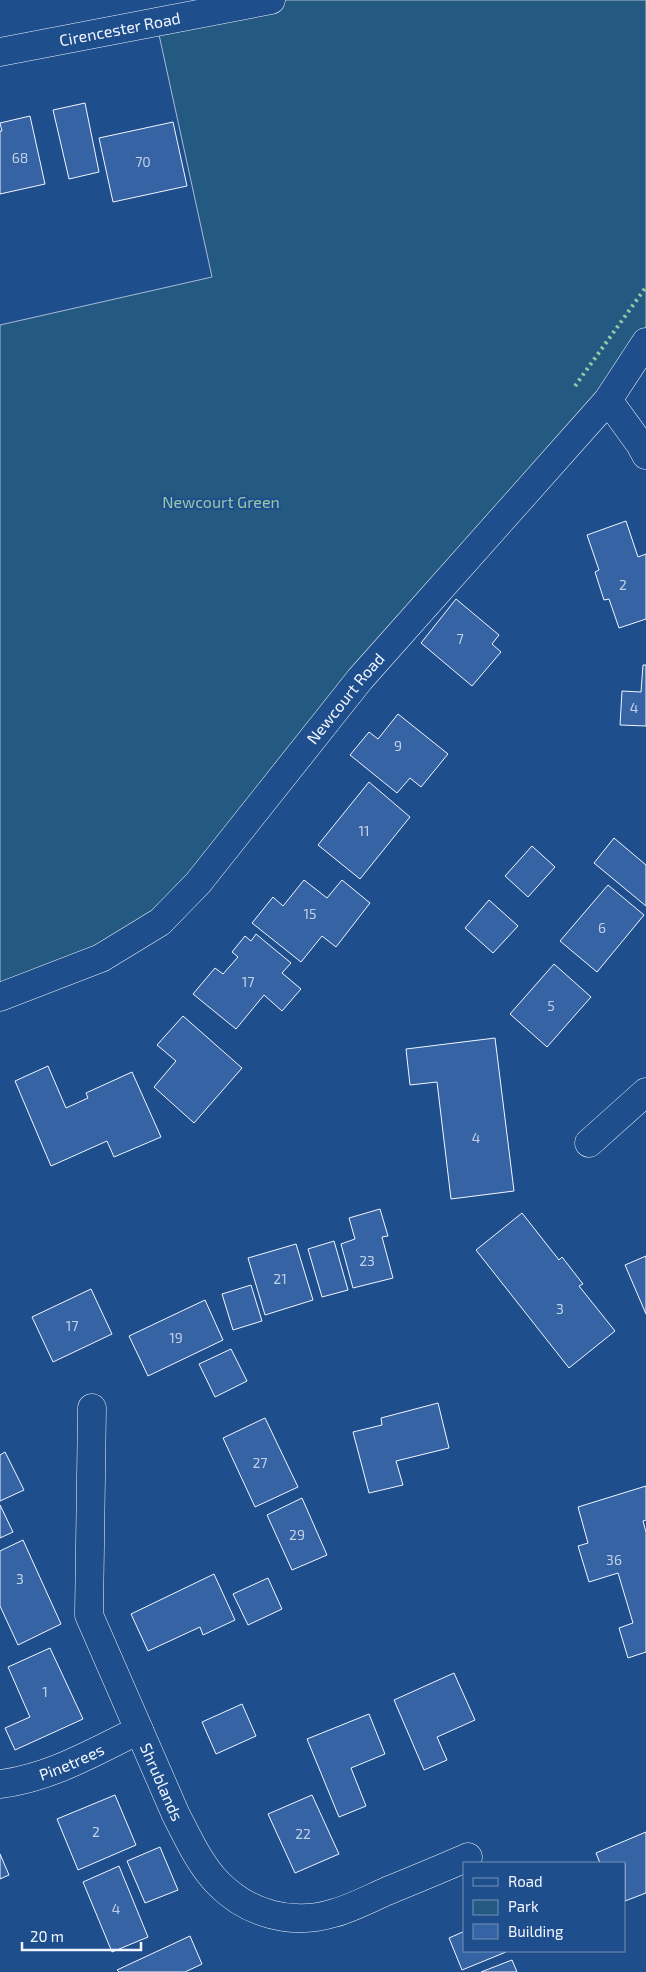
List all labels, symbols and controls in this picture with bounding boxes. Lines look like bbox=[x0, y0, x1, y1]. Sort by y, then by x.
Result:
street label: Cirencester Road bbox=[58, 8, 182, 49]
house number: 68 bbox=[12, 149, 28, 166]
house number: 70 bbox=[135, 153, 151, 170]
park label: Newcourt Green bbox=[162, 492, 280, 511]
house number: 2 bbox=[619, 576, 627, 593]
house number: 7 bbox=[456, 630, 464, 647]
street label: Newcourt Road bbox=[302, 649, 388, 747]
house number: 4 bbox=[630, 699, 638, 716]
house number: 9 bbox=[394, 737, 402, 754]
house number: 11 bbox=[358, 822, 370, 839]
house number: 15 bbox=[303, 905, 317, 922]
house number: 6 bbox=[598, 919, 606, 936]
house number: 17 bbox=[242, 973, 254, 990]
house number: 5 bbox=[547, 997, 555, 1014]
house number: 4 bbox=[472, 1129, 480, 1146]
house number: 23 bbox=[359, 1252, 375, 1269]
house number: 21 bbox=[273, 1270, 287, 1287]
house number: 3 bbox=[556, 1300, 564, 1317]
house number: 17 bbox=[66, 1317, 78, 1334]
house number: 19 bbox=[169, 1329, 183, 1346]
house number: 27 bbox=[252, 1454, 268, 1471]
house number: 29 bbox=[289, 1526, 305, 1543]
house number: 36 bbox=[606, 1551, 622, 1568]
house number: 3 bbox=[16, 1570, 24, 1587]
house number: 1 bbox=[42, 1683, 48, 1700]
street label: Pinetrees bbox=[36, 1739, 107, 1784]
street label: Shrublands bbox=[137, 1740, 187, 1824]
house number: 2 bbox=[92, 1823, 100, 1840]
house number: 22 bbox=[295, 1825, 311, 1842]
legend bbox=[463, 1862, 626, 1952]
text: Road bbox=[508, 1872, 543, 1890]
text: Park bbox=[508, 1897, 539, 1915]
house number: 4 bbox=[112, 1900, 120, 1917]
scale bar bbox=[22, 1920, 141, 1952]
text: Building bbox=[508, 1922, 564, 1940]
text: 20 m bbox=[30, 1927, 64, 1945]

